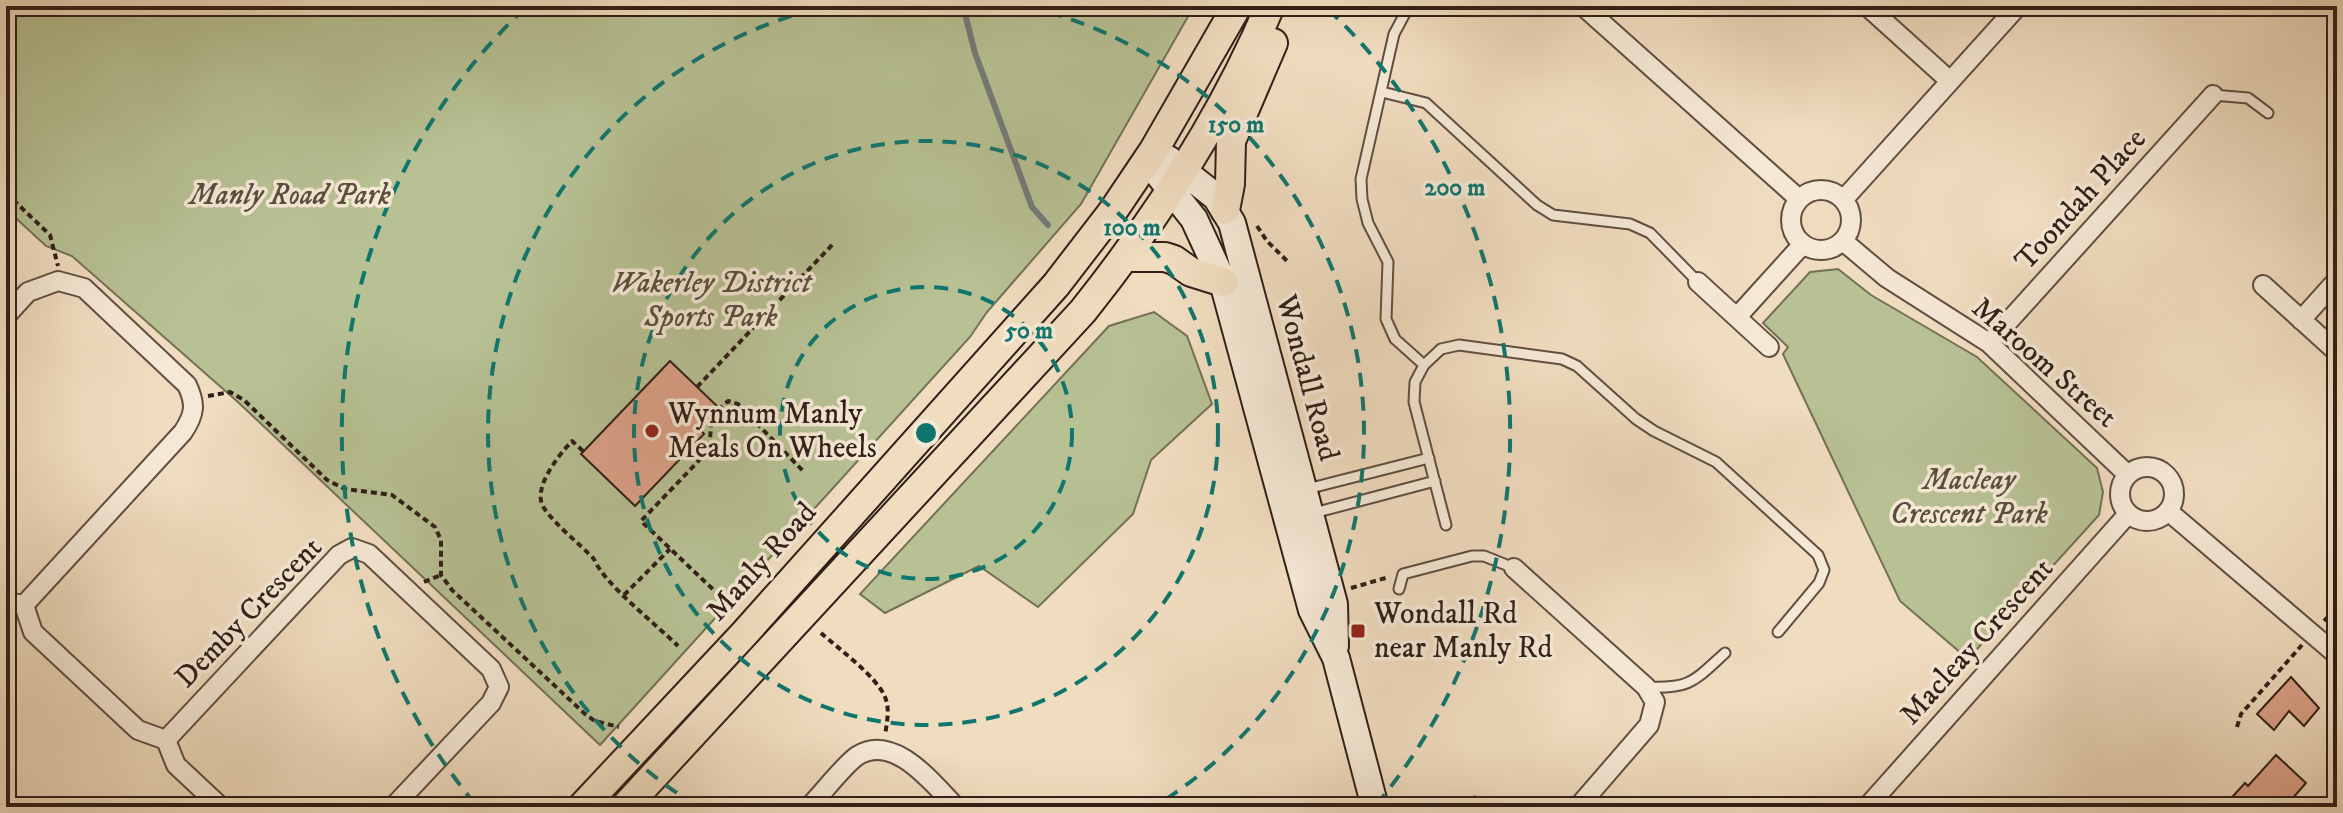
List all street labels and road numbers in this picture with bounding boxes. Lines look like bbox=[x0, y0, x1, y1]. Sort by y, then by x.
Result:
street label: Toondah Place bbox=[2008, 121, 2154, 279]
street label: Wondall Road bbox=[1267, 290, 1347, 465]
street label: Maroom Street bbox=[1964, 290, 2124, 436]
street label: Manly Road bbox=[699, 495, 825, 629]
street label: Demby Crescent bbox=[168, 530, 330, 696]
street label: Macleay Crescent bbox=[1892, 551, 2062, 733]

